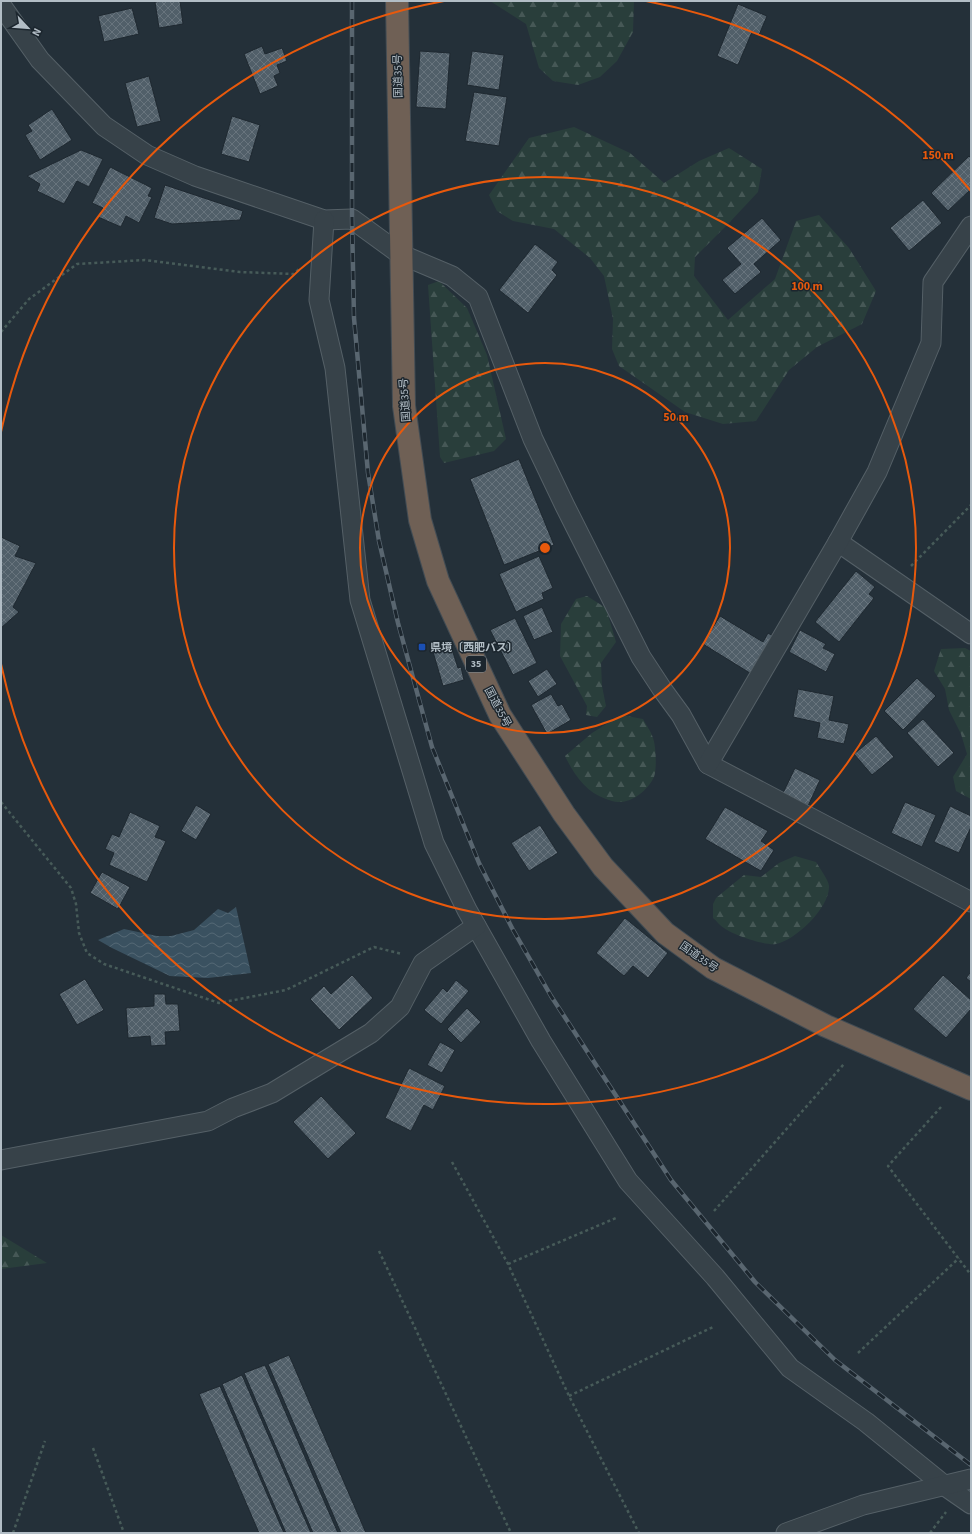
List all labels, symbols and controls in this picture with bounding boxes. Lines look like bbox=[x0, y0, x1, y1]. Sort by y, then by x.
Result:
north arrow bbox=[8, 8, 48, 48]
text: N bbox=[28, 26, 45, 39]
street label: 国道35号 bbox=[390, 54, 406, 98]
text: 150 m bbox=[922, 147, 954, 164]
text: 100 m bbox=[791, 278, 823, 295]
street label: 国道35号 bbox=[396, 378, 414, 422]
text: 50 m bbox=[663, 409, 689, 426]
centre of rings bbox=[538, 541, 552, 555]
place label: 県境〔西肥バス〕 bbox=[430, 640, 518, 655]
marker: 県境〔西肥バス〕 bbox=[417, 642, 427, 652]
road number: 35 bbox=[466, 656, 486, 672]
street label: 国道35号 bbox=[481, 684, 515, 730]
street label: 国道35号 bbox=[677, 938, 721, 976]

